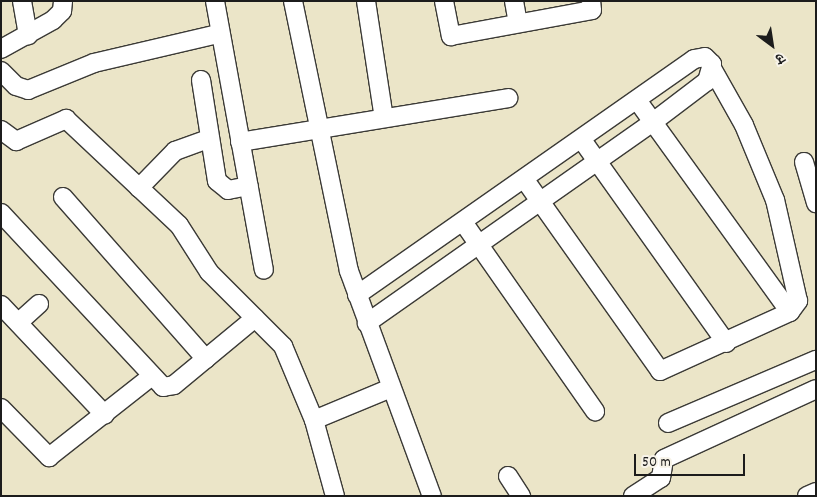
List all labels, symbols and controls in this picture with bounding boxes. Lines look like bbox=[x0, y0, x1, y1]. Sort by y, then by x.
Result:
north arrow bbox=[747, 20, 797, 70]
text: उ bbox=[771, 47, 788, 68]
scale bar bbox=[637, 444, 748, 476]
text: 50 m bbox=[642, 452, 671, 474]

